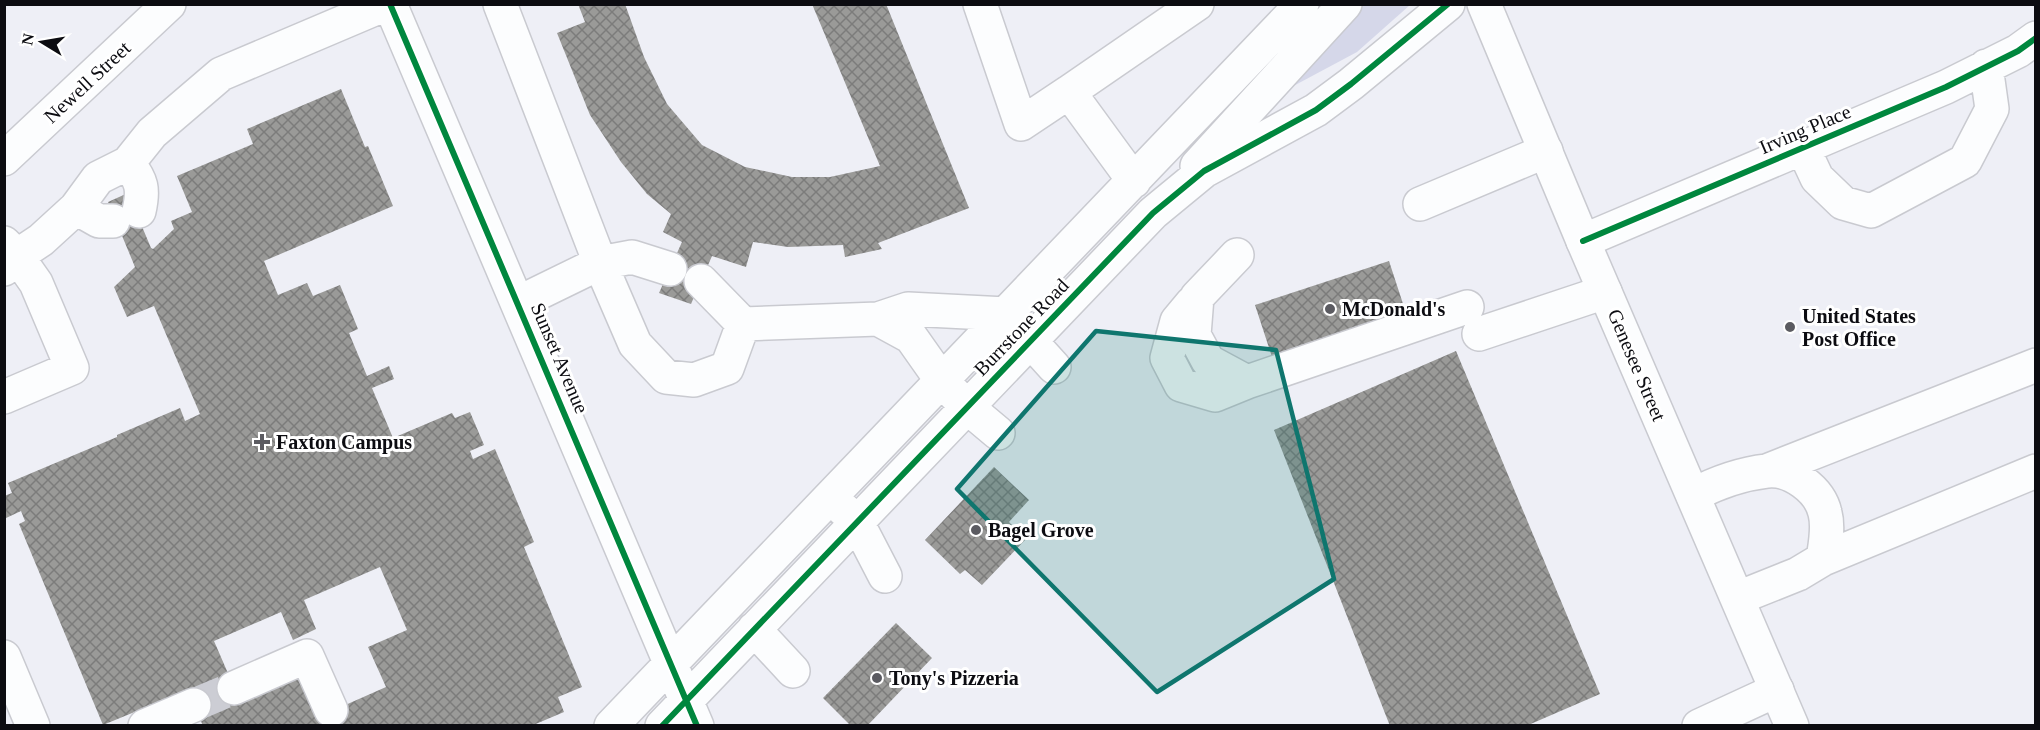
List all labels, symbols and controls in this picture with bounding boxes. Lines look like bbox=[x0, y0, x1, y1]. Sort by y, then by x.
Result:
north arrow bbox=[12, 12, 72, 72]
text: N bbox=[18, 32, 37, 47]
street label: Newell Street bbox=[39, 36, 135, 127]
street label: Irving Place bbox=[1756, 100, 1855, 159]
street label: Burrstone Road bbox=[969, 274, 1073, 380]
place label: McDonald's bbox=[1342, 298, 1446, 320]
street label: Sunset Avenue bbox=[527, 299, 593, 417]
marker: McDonald's bbox=[1323, 302, 1337, 316]
place label: United States Post Office bbox=[1802, 305, 1916, 350]
street label: Genesee Street bbox=[1604, 306, 1671, 425]
marker: United States Post Office bbox=[1783, 320, 1797, 334]
place label: Faxton Campus bbox=[276, 431, 412, 454]
marker: Faxton Campus bbox=[253, 433, 271, 451]
place label: Bagel Grove bbox=[988, 519, 1094, 542]
marker: Bagel Grove bbox=[969, 523, 983, 537]
place label: Tony's Pizzeria bbox=[889, 667, 1019, 690]
marker: Tony's Pizzeria bbox=[870, 671, 884, 685]

